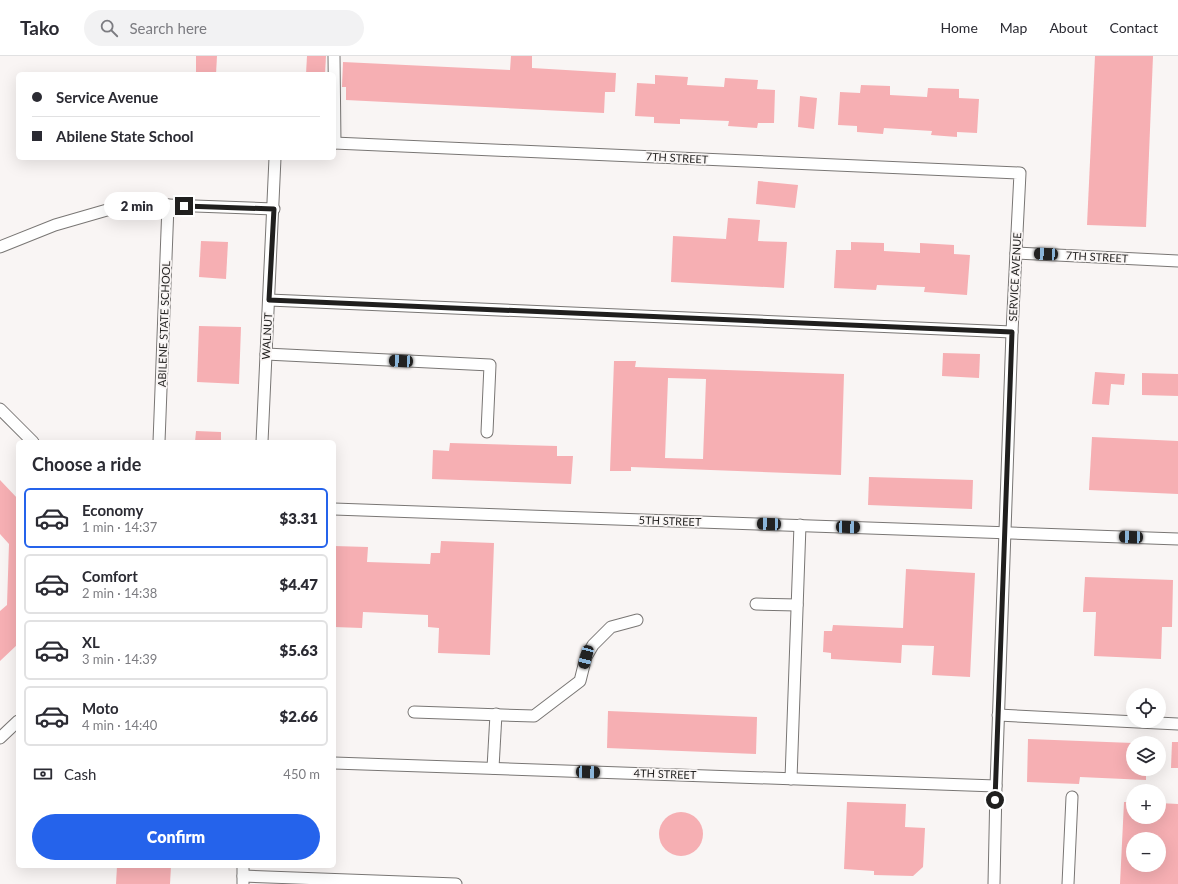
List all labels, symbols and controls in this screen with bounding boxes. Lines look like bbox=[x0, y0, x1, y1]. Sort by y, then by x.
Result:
search box bbox=[84, 10, 364, 46]
text: Tako bbox=[20, 16, 60, 39]
icon: search bbox=[98, 17, 120, 39]
text: Search here bbox=[130, 19, 207, 37]
text: Home bbox=[940, 19, 978, 36]
text: Map bbox=[1000, 19, 1027, 36]
text: About bbox=[1049, 19, 1087, 36]
text: Contact bbox=[1109, 19, 1158, 36]
text: Service Avenue bbox=[56, 88, 158, 106]
text: Abilene State School bbox=[56, 127, 194, 145]
street label: 7TH STREET bbox=[645, 149, 709, 166]
callout: 2 min bbox=[104, 192, 170, 220]
route end bbox=[175, 197, 193, 215]
text: 2 min bbox=[121, 198, 153, 214]
street label: SERVICE AVENUE bbox=[1006, 232, 1023, 322]
car bbox=[1034, 247, 1058, 261]
street label: 7TH STREET bbox=[1065, 248, 1129, 265]
street label: ABILENE STATE SCHOOL bbox=[155, 260, 172, 387]
street label: WALNUT bbox=[259, 312, 274, 360]
car bbox=[389, 354, 413, 368]
text: Choose a ride bbox=[32, 453, 141, 475]
icon: car bbox=[34, 500, 70, 536]
text: Economy bbox=[82, 501, 143, 519]
text: $3.31 bbox=[280, 509, 318, 527]
street label: 5TH STREET bbox=[638, 513, 702, 528]
car bbox=[757, 518, 781, 530]
text: 1 min · 14:37 bbox=[82, 519, 157, 535]
car bbox=[836, 521, 860, 533]
car bbox=[1119, 531, 1143, 543]
icon: car bbox=[34, 566, 70, 602]
text: Comfort bbox=[82, 567, 138, 585]
text: $4.47 bbox=[280, 575, 318, 593]
text: 2 min · 14:38 bbox=[82, 585, 157, 601]
icon: car bbox=[34, 632, 70, 668]
text: XL bbox=[82, 633, 100, 651]
text: $5.63 bbox=[280, 641, 318, 659]
car bbox=[577, 644, 595, 670]
text: 3 min · 14:39 bbox=[82, 651, 157, 667]
map controls bbox=[1126, 688, 1166, 872]
button: locate bbox=[1126, 688, 1166, 728]
icon: car bbox=[34, 698, 70, 734]
text: Moto bbox=[82, 699, 119, 717]
text: $2.66 bbox=[280, 707, 318, 725]
text: 4 min · 14:40 bbox=[82, 717, 157, 733]
button: layers bbox=[1126, 736, 1166, 776]
icon: cash bbox=[32, 763, 54, 785]
text: Cash bbox=[64, 765, 96, 783]
text: 450 m bbox=[283, 766, 320, 782]
car bbox=[576, 766, 600, 778]
street label: 4TH STREET bbox=[633, 766, 697, 781]
button: + bbox=[1126, 784, 1166, 824]
route start bbox=[986, 791, 1004, 809]
button: Confirm bbox=[32, 814, 320, 860]
button: − bbox=[1126, 832, 1166, 872]

